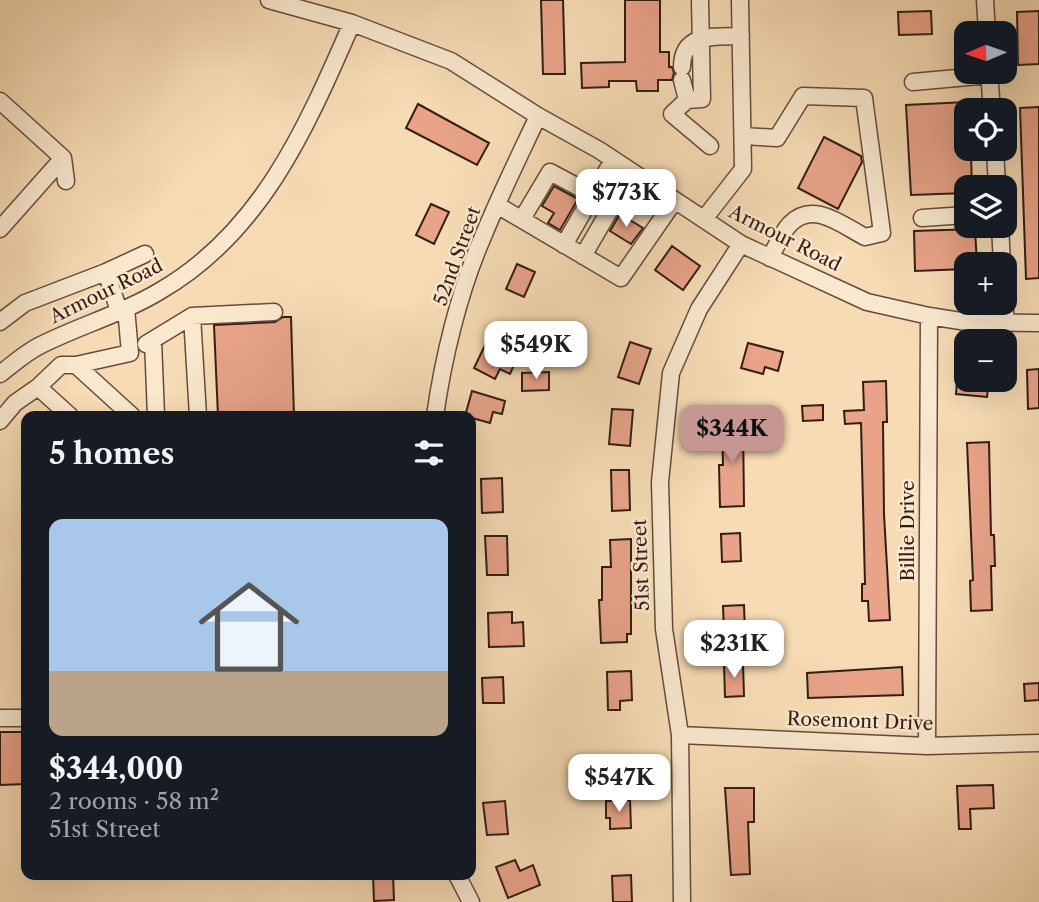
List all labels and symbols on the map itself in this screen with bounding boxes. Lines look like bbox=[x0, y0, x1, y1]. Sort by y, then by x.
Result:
north arrow bbox=[954, 21, 1017, 84]
pin: $773K bbox=[577, 170, 675, 229]
street label: Armour Road bbox=[724, 199, 845, 276]
street label: 52nd Street bbox=[428, 203, 486, 309]
street label: Armour Road bbox=[45, 254, 167, 329]
pin: $549K bbox=[487, 322, 585, 381]
pin: $344K bbox=[683, 406, 781, 465]
street label: Billie Drive bbox=[896, 480, 919, 582]
street label: 51st Street bbox=[628, 518, 654, 611]
pin: $231K bbox=[685, 620, 783, 680]
street label: Rosemont Drive bbox=[786, 707, 934, 735]
pin: $547K bbox=[570, 754, 668, 814]

